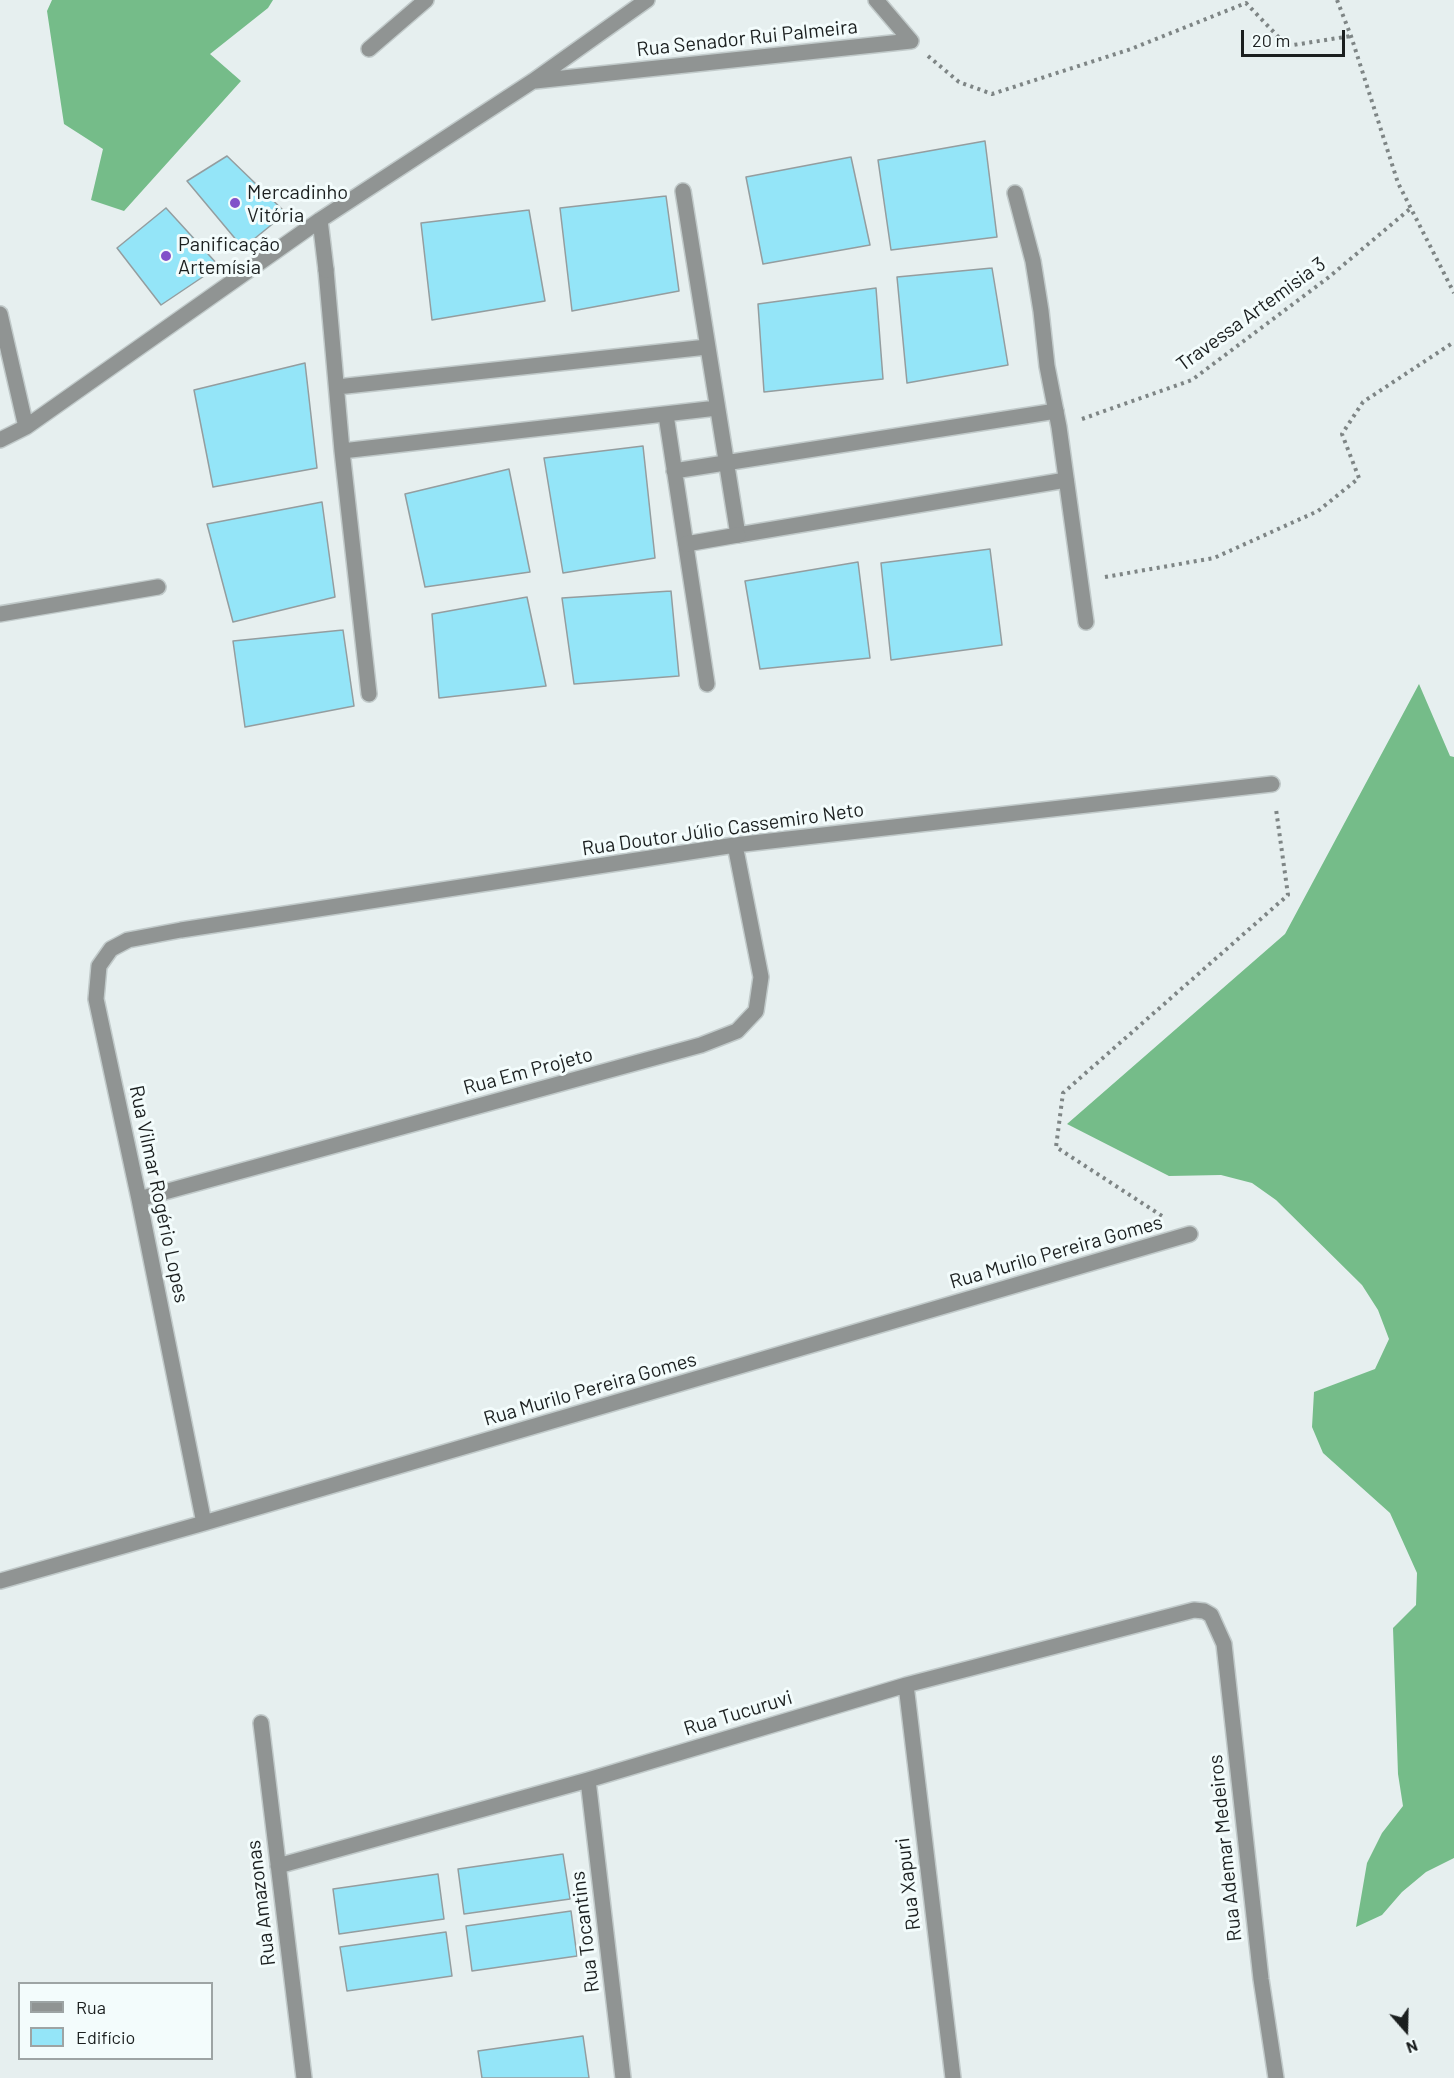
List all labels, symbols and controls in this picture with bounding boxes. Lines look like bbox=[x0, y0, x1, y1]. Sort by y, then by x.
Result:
street label: Rua Senador Rui Palmeira bbox=[635, 14, 859, 62]
scale bar bbox=[1244, 18, 1348, 56]
text: 20 m bbox=[1252, 29, 1290, 51]
place label: Mercadinho Vitória bbox=[247, 180, 348, 227]
marker: Mercadinho Vitória bbox=[228, 196, 242, 210]
place label: Panificação Artemísia bbox=[178, 232, 280, 279]
marker: Panificação Artemísia bbox=[159, 249, 173, 263]
street label: Travessa Artemisia 3 bbox=[1172, 252, 1330, 376]
street label: Rua Doutor Júlio Cassemiro Neto bbox=[580, 797, 866, 861]
street label: Rua Em Projeto bbox=[461, 1042, 595, 1100]
street label: Rua Vilmar Rogério Lopes bbox=[124, 1083, 194, 1305]
street label: Rua Murilo Pereira Gomes bbox=[947, 1210, 1165, 1294]
street label: Rua Murilo Pereira Gomes bbox=[481, 1347, 699, 1431]
street label: Rua Tucuruvi bbox=[681, 1685, 795, 1741]
street label: Rua Ademar Medeiros bbox=[1203, 1753, 1247, 1943]
street label: Rua Xapuri bbox=[890, 1836, 926, 1932]
street label: Rua Amazonas bbox=[241, 1839, 281, 1967]
street label: Rua Tocantins bbox=[566, 1870, 604, 1994]
legend bbox=[18, 1982, 213, 2060]
text: Rua bbox=[76, 1996, 106, 2018]
north arrow bbox=[1376, 2000, 1436, 2060]
text: Edifício bbox=[76, 2026, 135, 2048]
text: N bbox=[1404, 2037, 1421, 2058]

